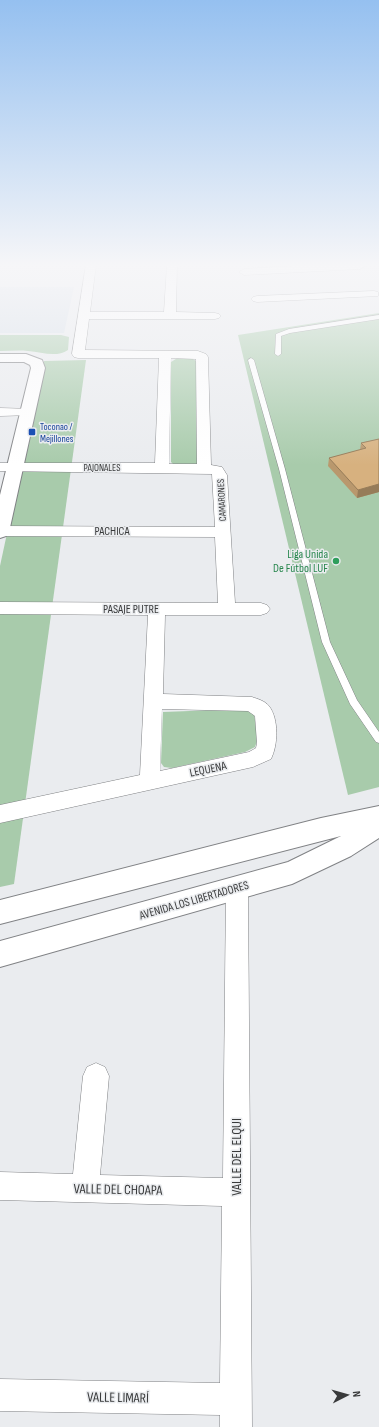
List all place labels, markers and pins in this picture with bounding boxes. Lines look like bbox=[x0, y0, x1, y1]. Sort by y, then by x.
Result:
place label: Toconao / Mejillones bbox=[40, 421, 74, 445]
marker: Toconao / Mejillones bbox=[27, 427, 37, 437]
place label: Liga Unida De Fútbol LUF bbox=[273, 547, 328, 576]
marker: Liga Unida De Fútbol LUF bbox=[331, 556, 341, 566]

